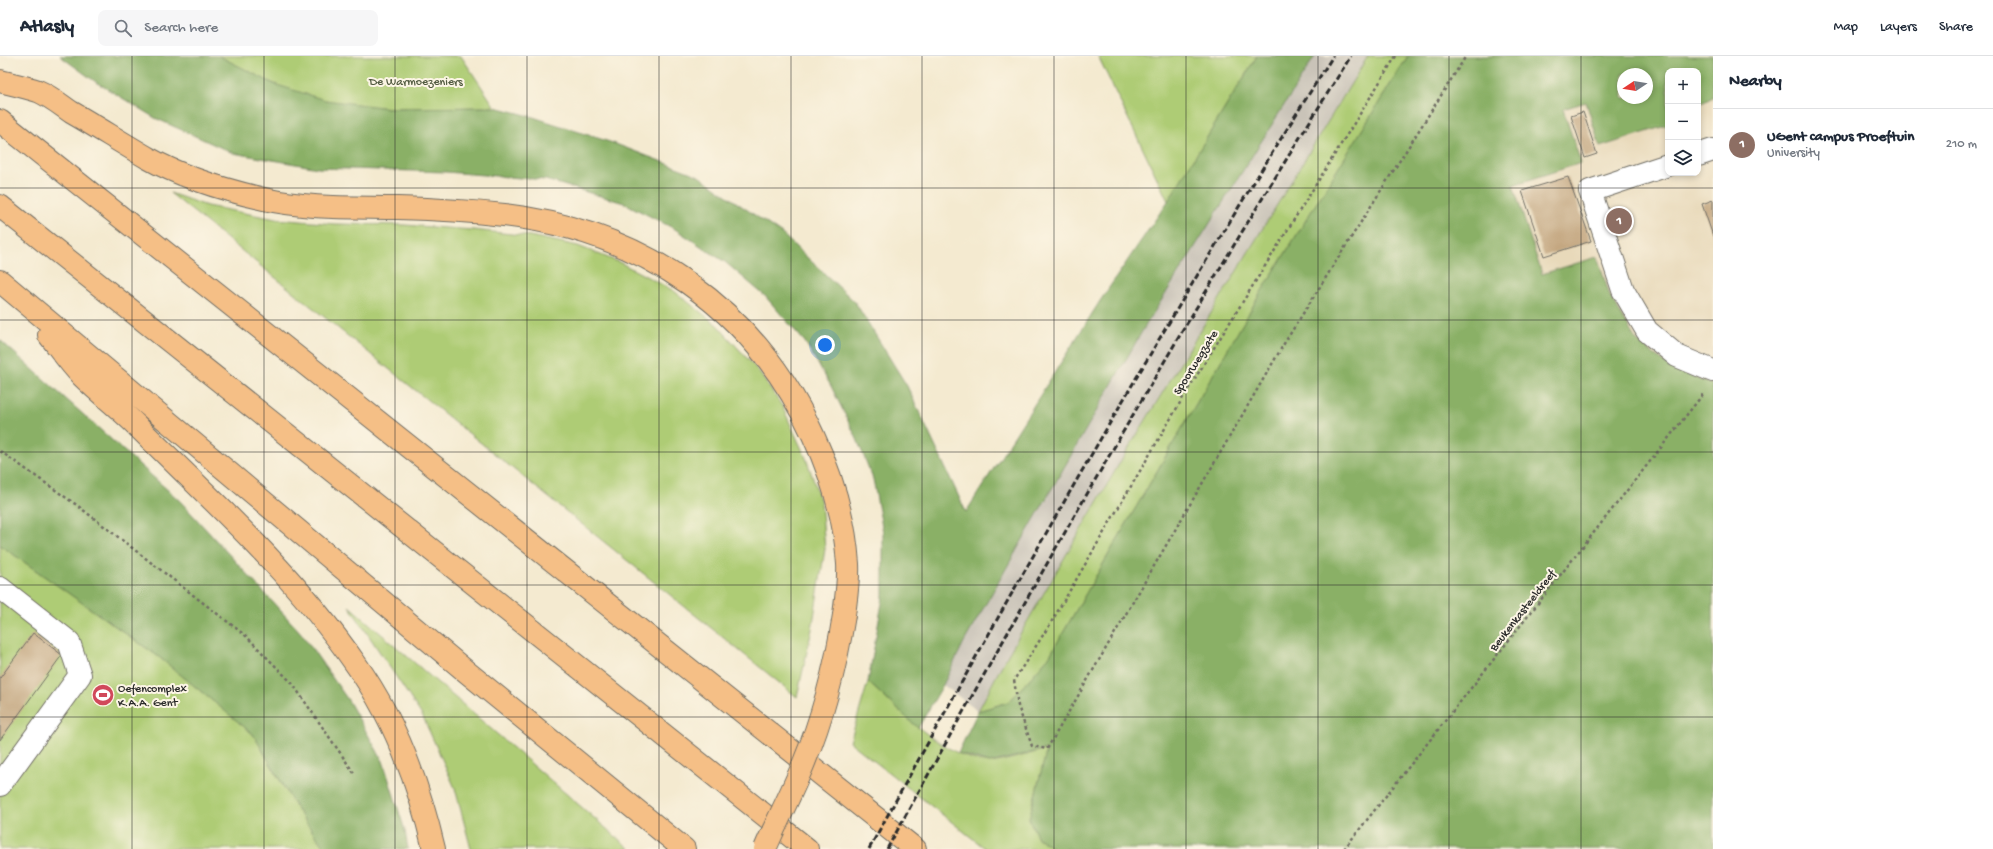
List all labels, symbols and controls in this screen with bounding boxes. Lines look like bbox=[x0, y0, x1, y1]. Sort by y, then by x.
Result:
search box bbox=[98, 10, 378, 46]
text: Atlasly bbox=[20, 16, 74, 39]
icon: search bbox=[112, 17, 134, 39]
text: Search here bbox=[144, 19, 218, 37]
text: Map bbox=[1834, 19, 1858, 36]
text: Layers bbox=[1880, 19, 1917, 36]
text: Share bbox=[1939, 19, 1973, 36]
north arrow bbox=[1617, 68, 1653, 104]
map controls bbox=[1665, 68, 1701, 176]
button: + bbox=[1665, 68, 1701, 104]
text: Nearby bbox=[1729, 72, 1782, 92]
park label: De Warmoezeniers bbox=[368, 76, 463, 90]
button: − bbox=[1665, 104, 1701, 140]
text: UGent campus Proeftuin bbox=[1767, 128, 1914, 146]
text: 1 bbox=[1739, 137, 1745, 152]
text: 210 m bbox=[1946, 137, 1977, 152]
button: layers bbox=[1665, 140, 1701, 176]
text: University bbox=[1767, 146, 1820, 161]
pin: 1 bbox=[1606, 206, 1632, 236]
street label: Spoorwegzate bbox=[1171, 327, 1223, 398]
your location bbox=[815, 335, 835, 355]
street label: Beukenkasteeldreef bbox=[1487, 567, 1560, 655]
sports icon: Oefencomplex K.A.A. Gent bbox=[90, 682, 116, 708]
place label: Oefencomplex K.A.A. Gent bbox=[118, 683, 188, 711]

